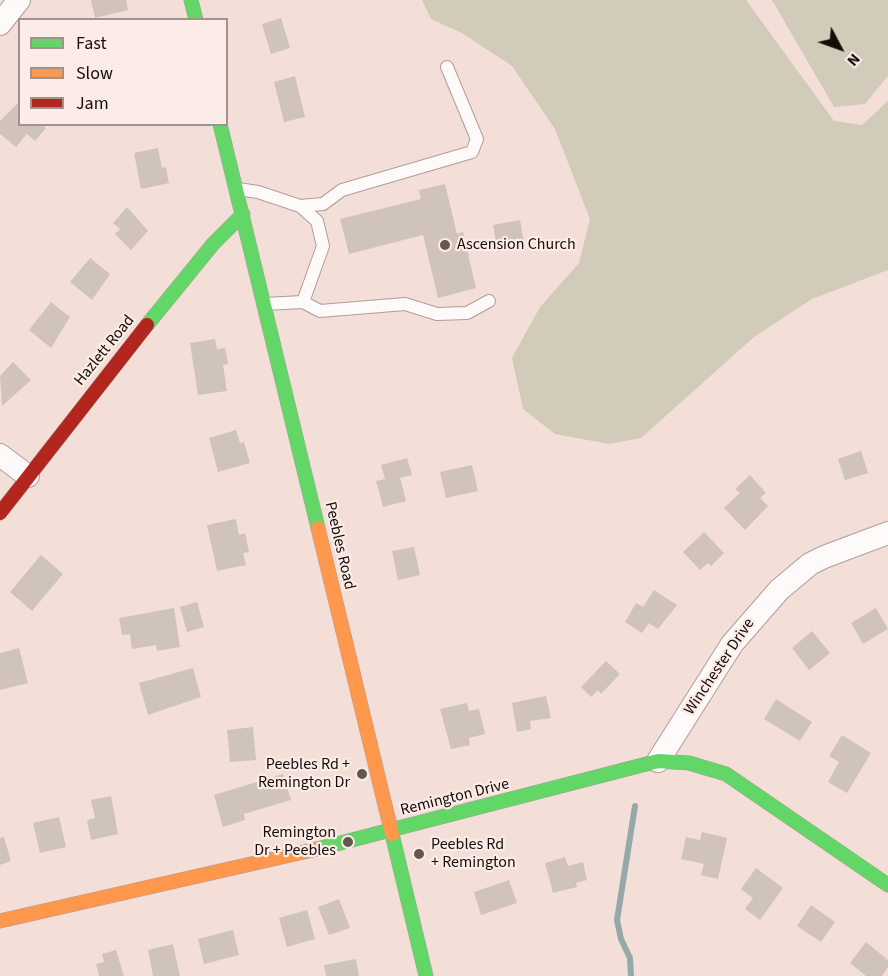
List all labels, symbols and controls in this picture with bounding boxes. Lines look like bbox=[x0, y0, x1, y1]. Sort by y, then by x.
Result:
legend bbox=[18, 18, 228, 126]
north arrow bbox=[810, 18, 870, 78]
text: Fast bbox=[76, 31, 107, 56]
text: N bbox=[842, 49, 865, 71]
text: Slow bbox=[76, 61, 113, 86]
text: Jam bbox=[76, 91, 109, 116]
place label: Ascension Church bbox=[457, 235, 576, 255]
marker: Ascension Church bbox=[438, 238, 452, 252]
street label: Hazlett Road bbox=[71, 312, 139, 390]
street label: Peebles Road bbox=[320, 500, 358, 592]
street label: Winchester Drive bbox=[681, 615, 759, 719]
place label: Peebles Rd + Remington Dr bbox=[258, 755, 350, 793]
marker: Peebles Rd + Remington Dr bbox=[355, 767, 369, 781]
street label: Remington Drive bbox=[399, 775, 511, 821]
place label: Remington Dr + Peebles bbox=[254, 823, 336, 861]
marker: Remington Dr + Peebles bbox=[341, 835, 355, 849]
place label: Peebles Rd + Remington bbox=[431, 835, 516, 873]
marker: Peebles Rd + Remington bbox=[412, 847, 426, 861]

